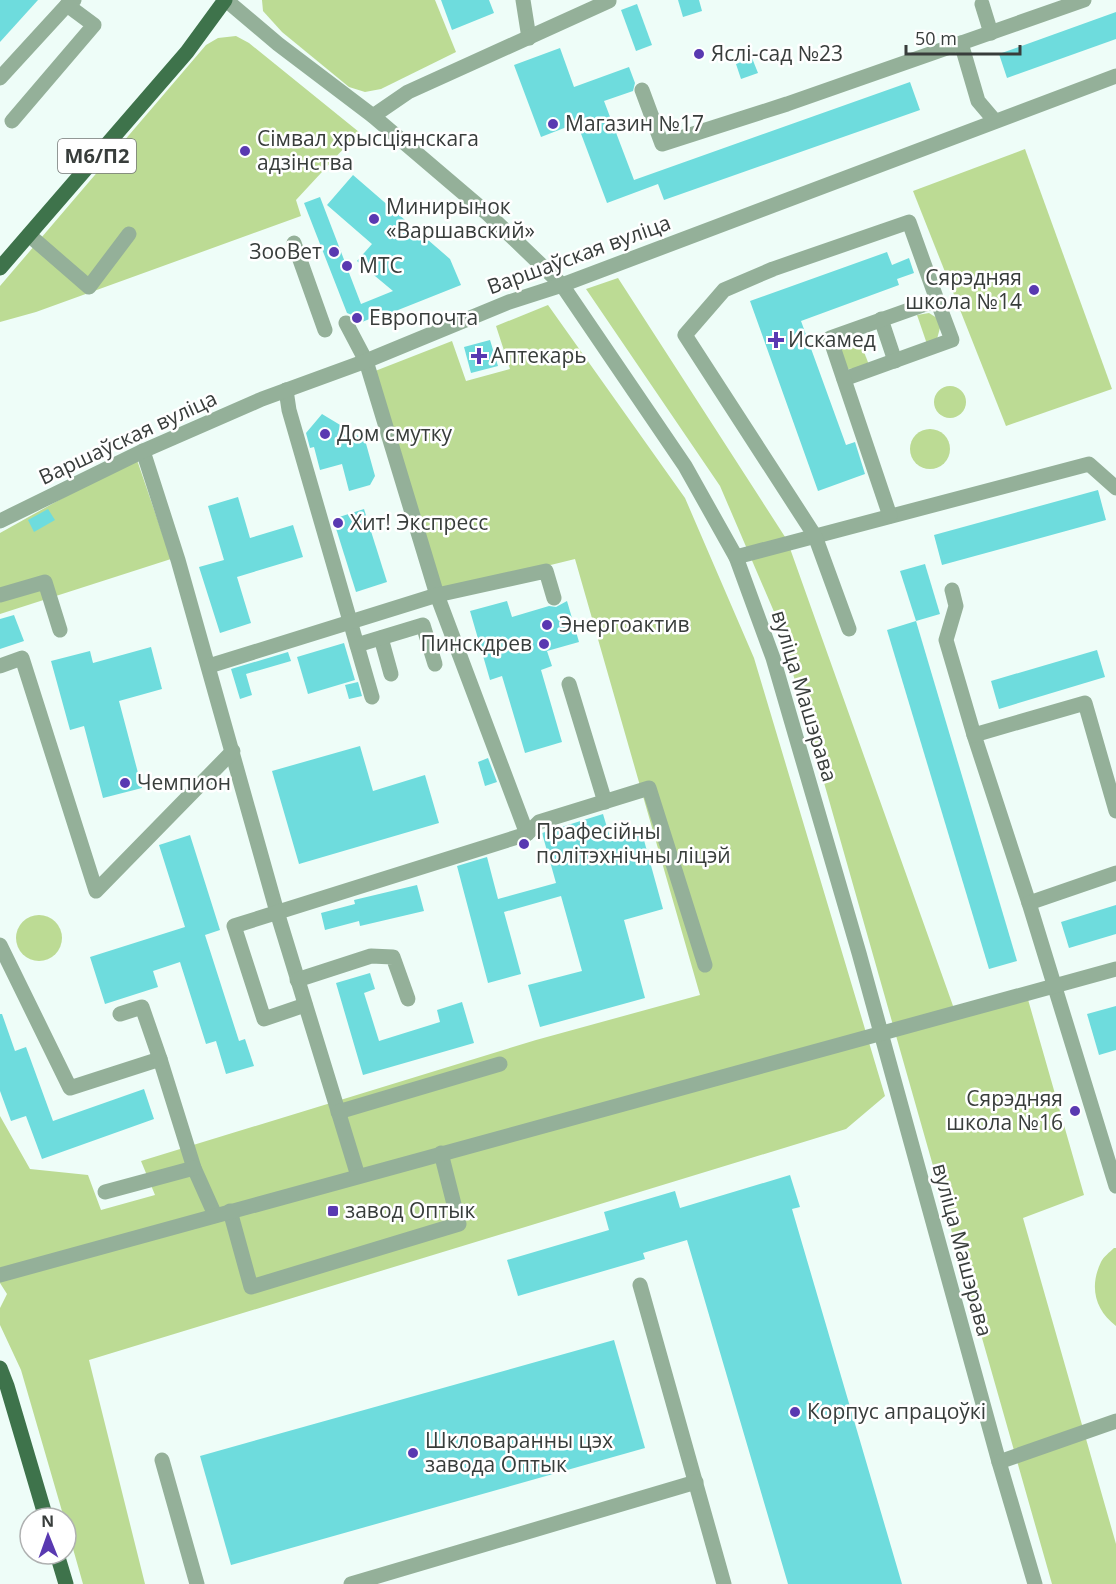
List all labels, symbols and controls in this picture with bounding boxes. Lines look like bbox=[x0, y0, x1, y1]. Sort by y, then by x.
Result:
scale bar bbox=[906, 18, 1020, 56]
text: 50 m bbox=[915, 26, 957, 50]
place label: Яслі-сад №23 bbox=[711, 39, 843, 67]
marker: Яслі-сад №23 bbox=[692, 47, 706, 61]
place label: Магазин №17 bbox=[565, 109, 704, 137]
marker: Магазин №17 bbox=[546, 117, 560, 131]
place label: Сімвал хрысціянскага адзінства bbox=[257, 124, 479, 176]
road number: М6/П2 bbox=[58, 139, 136, 173]
marker: Сімвал хрысціянскага адзінства bbox=[238, 144, 252, 158]
place label: Минирынок «Варшавский» bbox=[386, 192, 535, 244]
street label: Варшаўская вуліца bbox=[483, 208, 674, 300]
marker: Минирынок «Варшавский» bbox=[367, 212, 381, 226]
place label: ЗооВет bbox=[249, 237, 322, 265]
marker: ЗооВет bbox=[327, 245, 341, 259]
place label: МТС bbox=[359, 251, 403, 279]
marker: МТС bbox=[340, 259, 354, 273]
place label: Сярэдняя школа №14 bbox=[905, 263, 1022, 315]
marker: Сярэдняя школа №14 bbox=[1027, 283, 1041, 297]
place label: Европочта bbox=[369, 303, 478, 331]
marker: Европочта bbox=[350, 311, 364, 325]
place label: Искамед bbox=[788, 325, 876, 353]
marker: Искамед bbox=[769, 333, 783, 347]
place label: Аптекарь bbox=[491, 341, 587, 369]
marker: Аптекарь bbox=[472, 349, 486, 363]
street label: Варшаўская вуліца bbox=[34, 384, 221, 491]
place label: Дом смутку bbox=[337, 419, 453, 447]
marker: Дом смутку bbox=[318, 427, 332, 441]
place label: Хит! Экспресс bbox=[350, 508, 488, 536]
marker: Хит! Экспресс bbox=[331, 516, 345, 530]
street label: вуліца Машэрава bbox=[766, 606, 844, 785]
place label: Энергоактив bbox=[559, 610, 690, 638]
marker: Энергоактив bbox=[540, 618, 554, 632]
place label: Пинскдрев bbox=[420, 629, 532, 657]
marker: Пинскдрев bbox=[537, 637, 551, 651]
place label: Чемпион bbox=[137, 768, 231, 796]
marker: Чемпион bbox=[118, 776, 132, 790]
place label: Прафесійны політэхнічны ліцэй bbox=[536, 817, 731, 869]
marker: Прафесійны політэхнічны ліцэй bbox=[517, 837, 531, 851]
place label: Сярэдняя школа №16 bbox=[946, 1084, 1063, 1136]
marker: Сярэдняя школа №16 bbox=[1068, 1104, 1082, 1118]
street label: вуліца Машэрава bbox=[926, 1160, 1000, 1339]
place label: завод Оптык bbox=[345, 1196, 475, 1224]
marker: завод Оптык bbox=[326, 1204, 340, 1218]
place label: Корпус апрацоўкі bbox=[807, 1397, 986, 1425]
marker: Корпус апрацоўкі bbox=[788, 1405, 802, 1419]
place label: Шкловаранны цэх завода Оптык bbox=[425, 1426, 613, 1478]
marker: Шкловаранны цэх завода Оптык bbox=[406, 1446, 420, 1460]
north arrow bbox=[18, 1506, 78, 1566]
text: N bbox=[41, 1510, 54, 1532]

